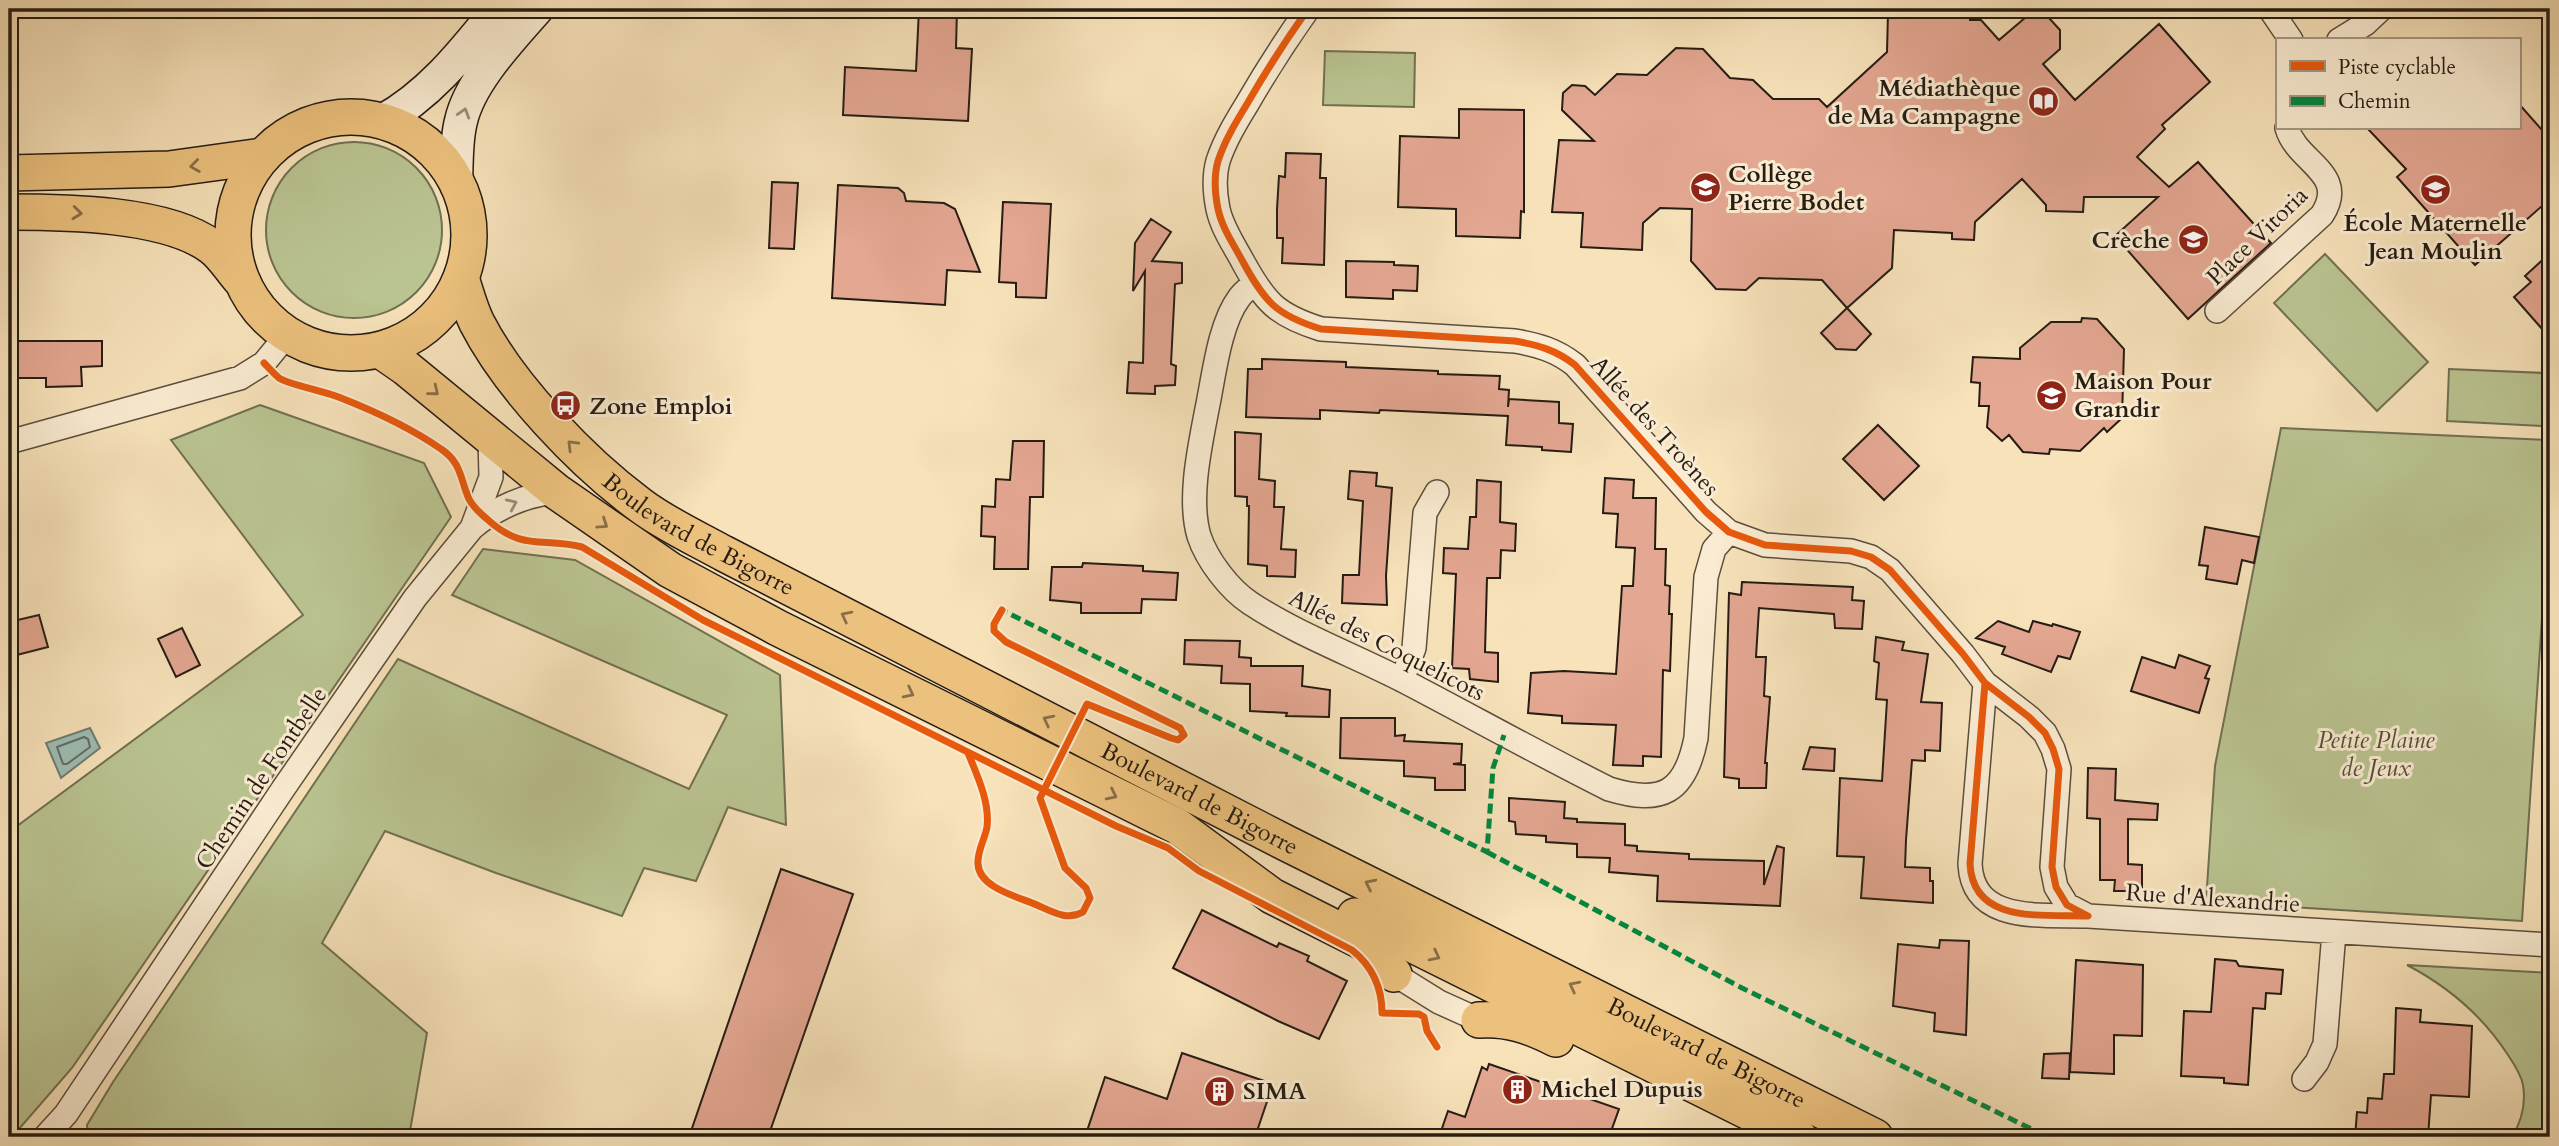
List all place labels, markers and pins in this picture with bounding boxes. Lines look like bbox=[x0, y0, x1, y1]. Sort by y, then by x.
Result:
place label: Médiathèque de Ma Campagne bbox=[1828, 72, 2021, 133]
library icon: Médiathèque de Ma Campagne bbox=[2027, 85, 2061, 119]
place label: Collège Pierre Bodet bbox=[1728, 158, 1865, 219]
school or university icon: Collège Pierre Bodet bbox=[1688, 171, 1722, 205]
school or university icon: École Maternelle Jean Moulin bbox=[2418, 172, 2452, 206]
place label: École Maternelle Jean Moulin bbox=[2343, 207, 2527, 268]
school or university icon: Crèche bbox=[2176, 223, 2210, 257]
place label: Crèche bbox=[2091, 224, 2170, 257]
place label: Maison Pour Grandir bbox=[2074, 365, 2212, 426]
school or university icon: Maison Pour Grandir bbox=[2034, 378, 2068, 412]
bus stop icon: Zone Emploi bbox=[549, 389, 583, 423]
place label: Zone Emploi bbox=[589, 390, 733, 423]
building icon: Michel Dupuis bbox=[1501, 1072, 1535, 1106]
place label: Michel Dupuis bbox=[1541, 1073, 1703, 1106]
building icon: SIMA bbox=[1203, 1074, 1237, 1108]
place label: SIMA bbox=[1243, 1075, 1306, 1108]

